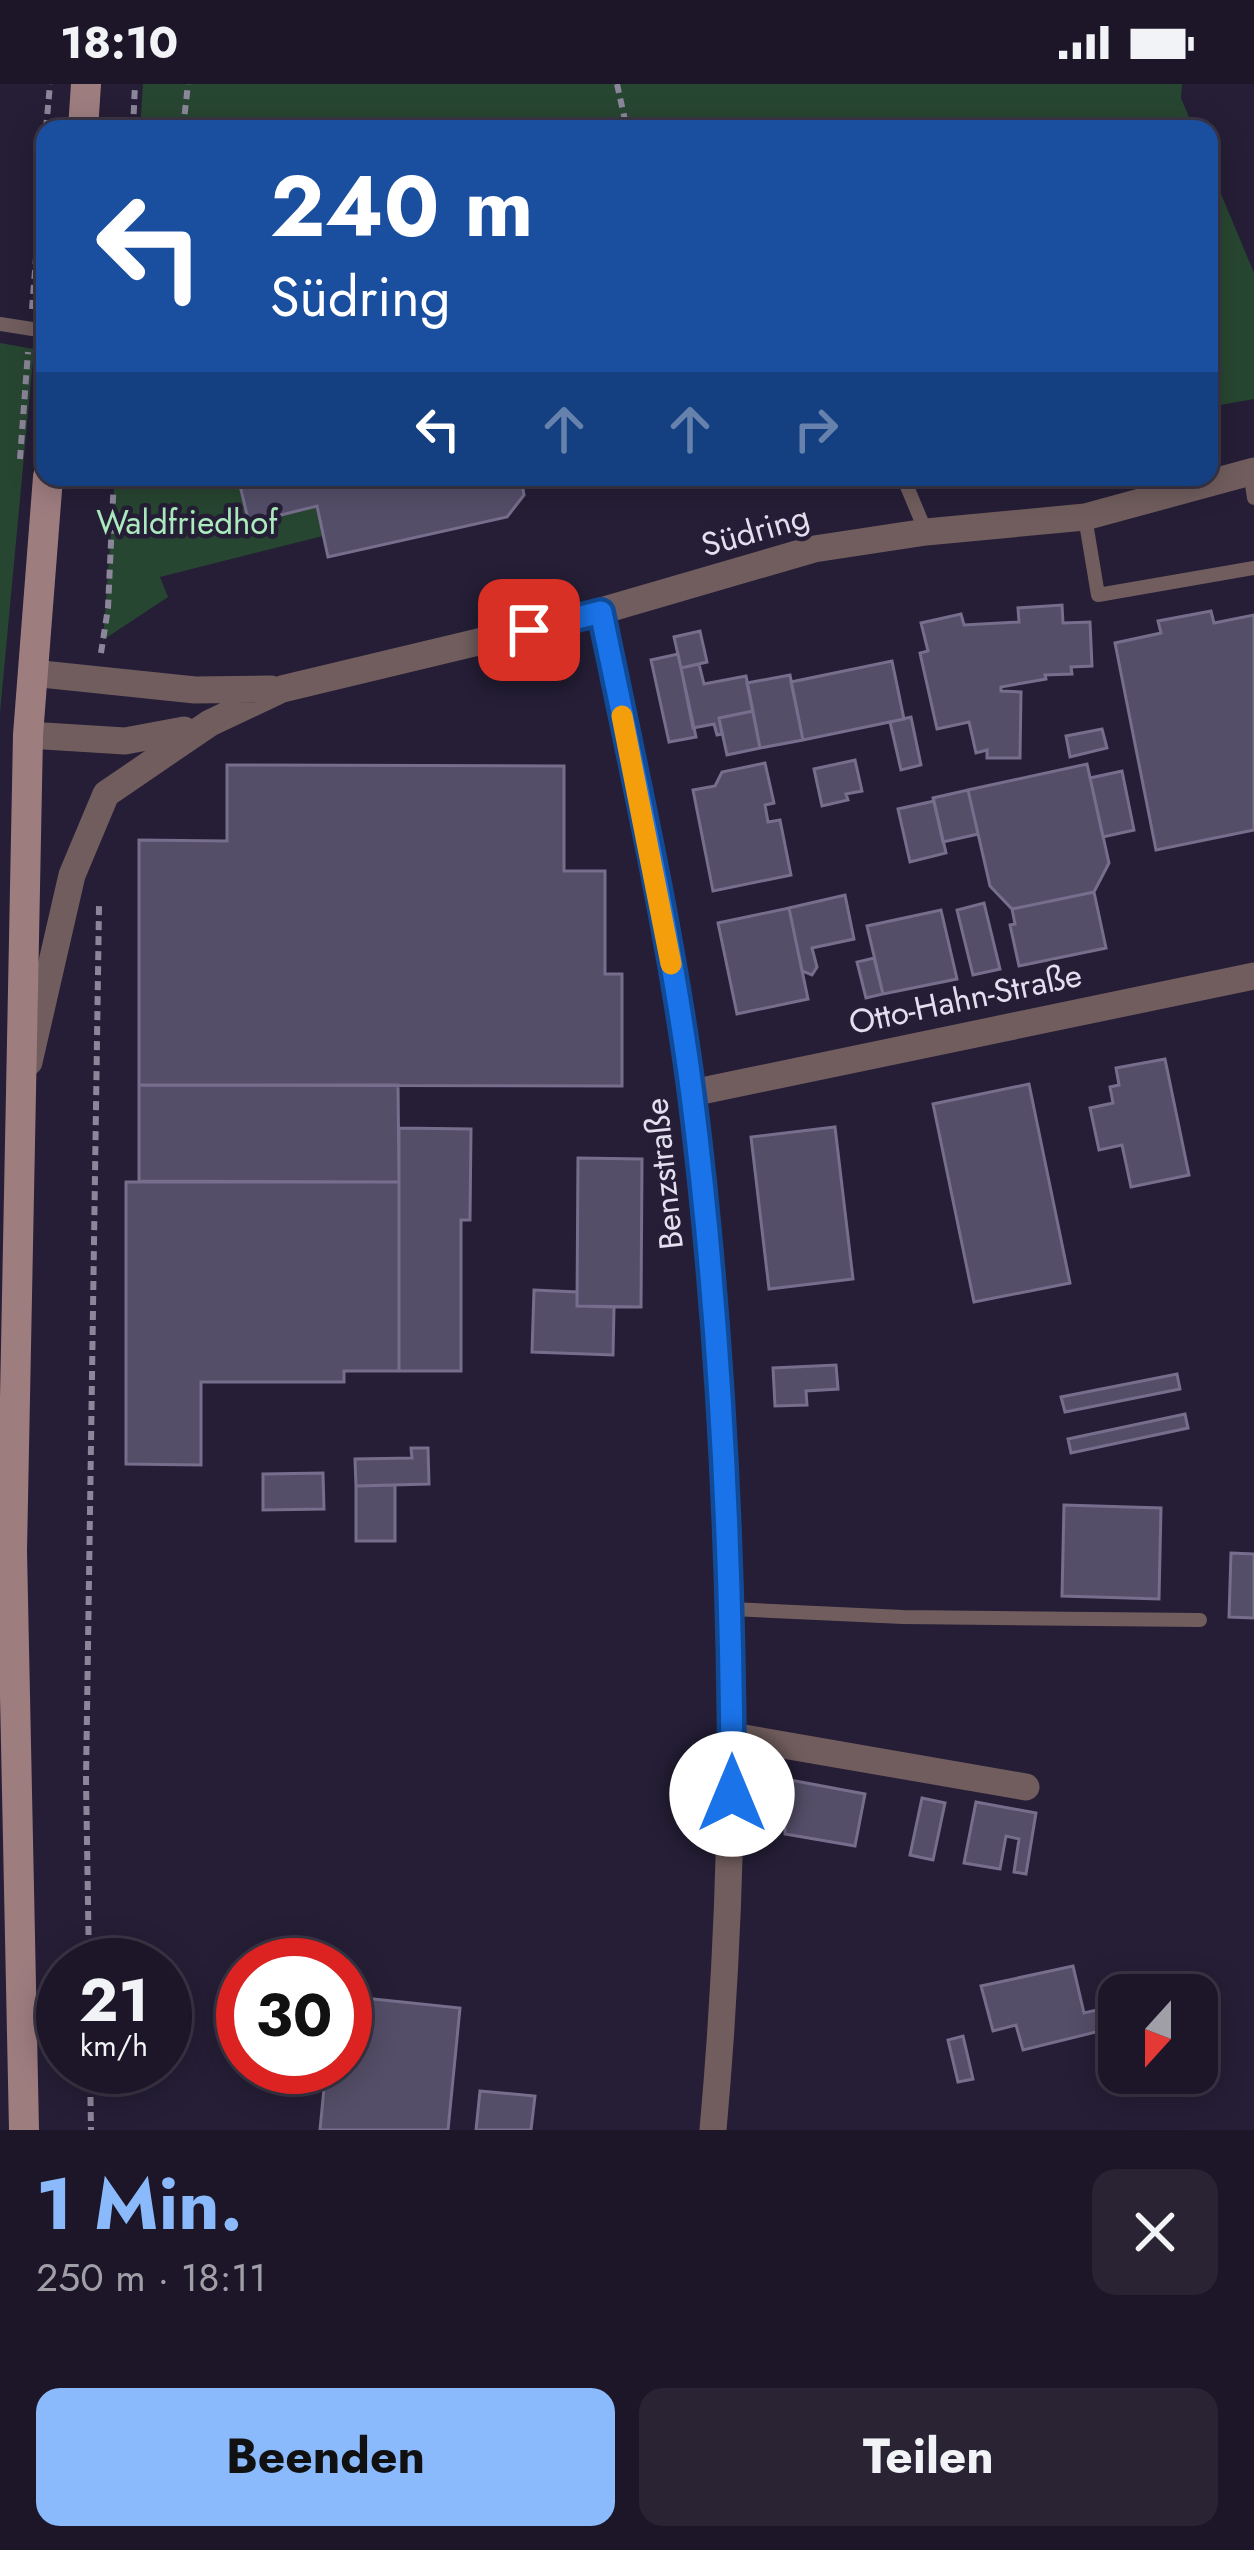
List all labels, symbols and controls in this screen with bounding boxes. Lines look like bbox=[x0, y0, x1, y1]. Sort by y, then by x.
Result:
text: 18:10 bbox=[60, 10, 178, 75]
text: 240 m bbox=[270, 146, 533, 268]
icon: left bbox=[72, 168, 228, 324]
text: Südring bbox=[270, 258, 450, 336]
icon: left bbox=[405, 396, 471, 462]
icon: ahead bbox=[531, 396, 597, 462]
icon: ahead bbox=[657, 396, 723, 462]
icon: right bbox=[783, 396, 849, 462]
street label: Südring bbox=[696, 493, 815, 568]
park label: Waldfriedhof bbox=[96, 499, 279, 546]
pin bbox=[478, 579, 580, 681]
icon: arrive bbox=[496, 597, 562, 663]
street label: Otto-Hahn-Straße bbox=[844, 951, 1086, 1046]
street label: Benzstraße bbox=[632, 1096, 695, 1252]
position arrow bbox=[669, 1731, 795, 1857]
speed limit sign: 30 bbox=[216, 1938, 372, 2094]
text: 21 bbox=[79, 1957, 149, 2044]
north arrow bbox=[1098, 1974, 1218, 2094]
map controls bbox=[1098, 1974, 1218, 2094]
text: km/h bbox=[80, 2024, 148, 2067]
text: 1 Min. bbox=[36, 2152, 243, 2256]
button: close bbox=[1092, 2169, 1218, 2295]
text: 250 m · 18:11 bbox=[36, 2249, 266, 2306]
button: Beenden bbox=[36, 2388, 615, 2526]
button: Teilen bbox=[639, 2388, 1218, 2526]

